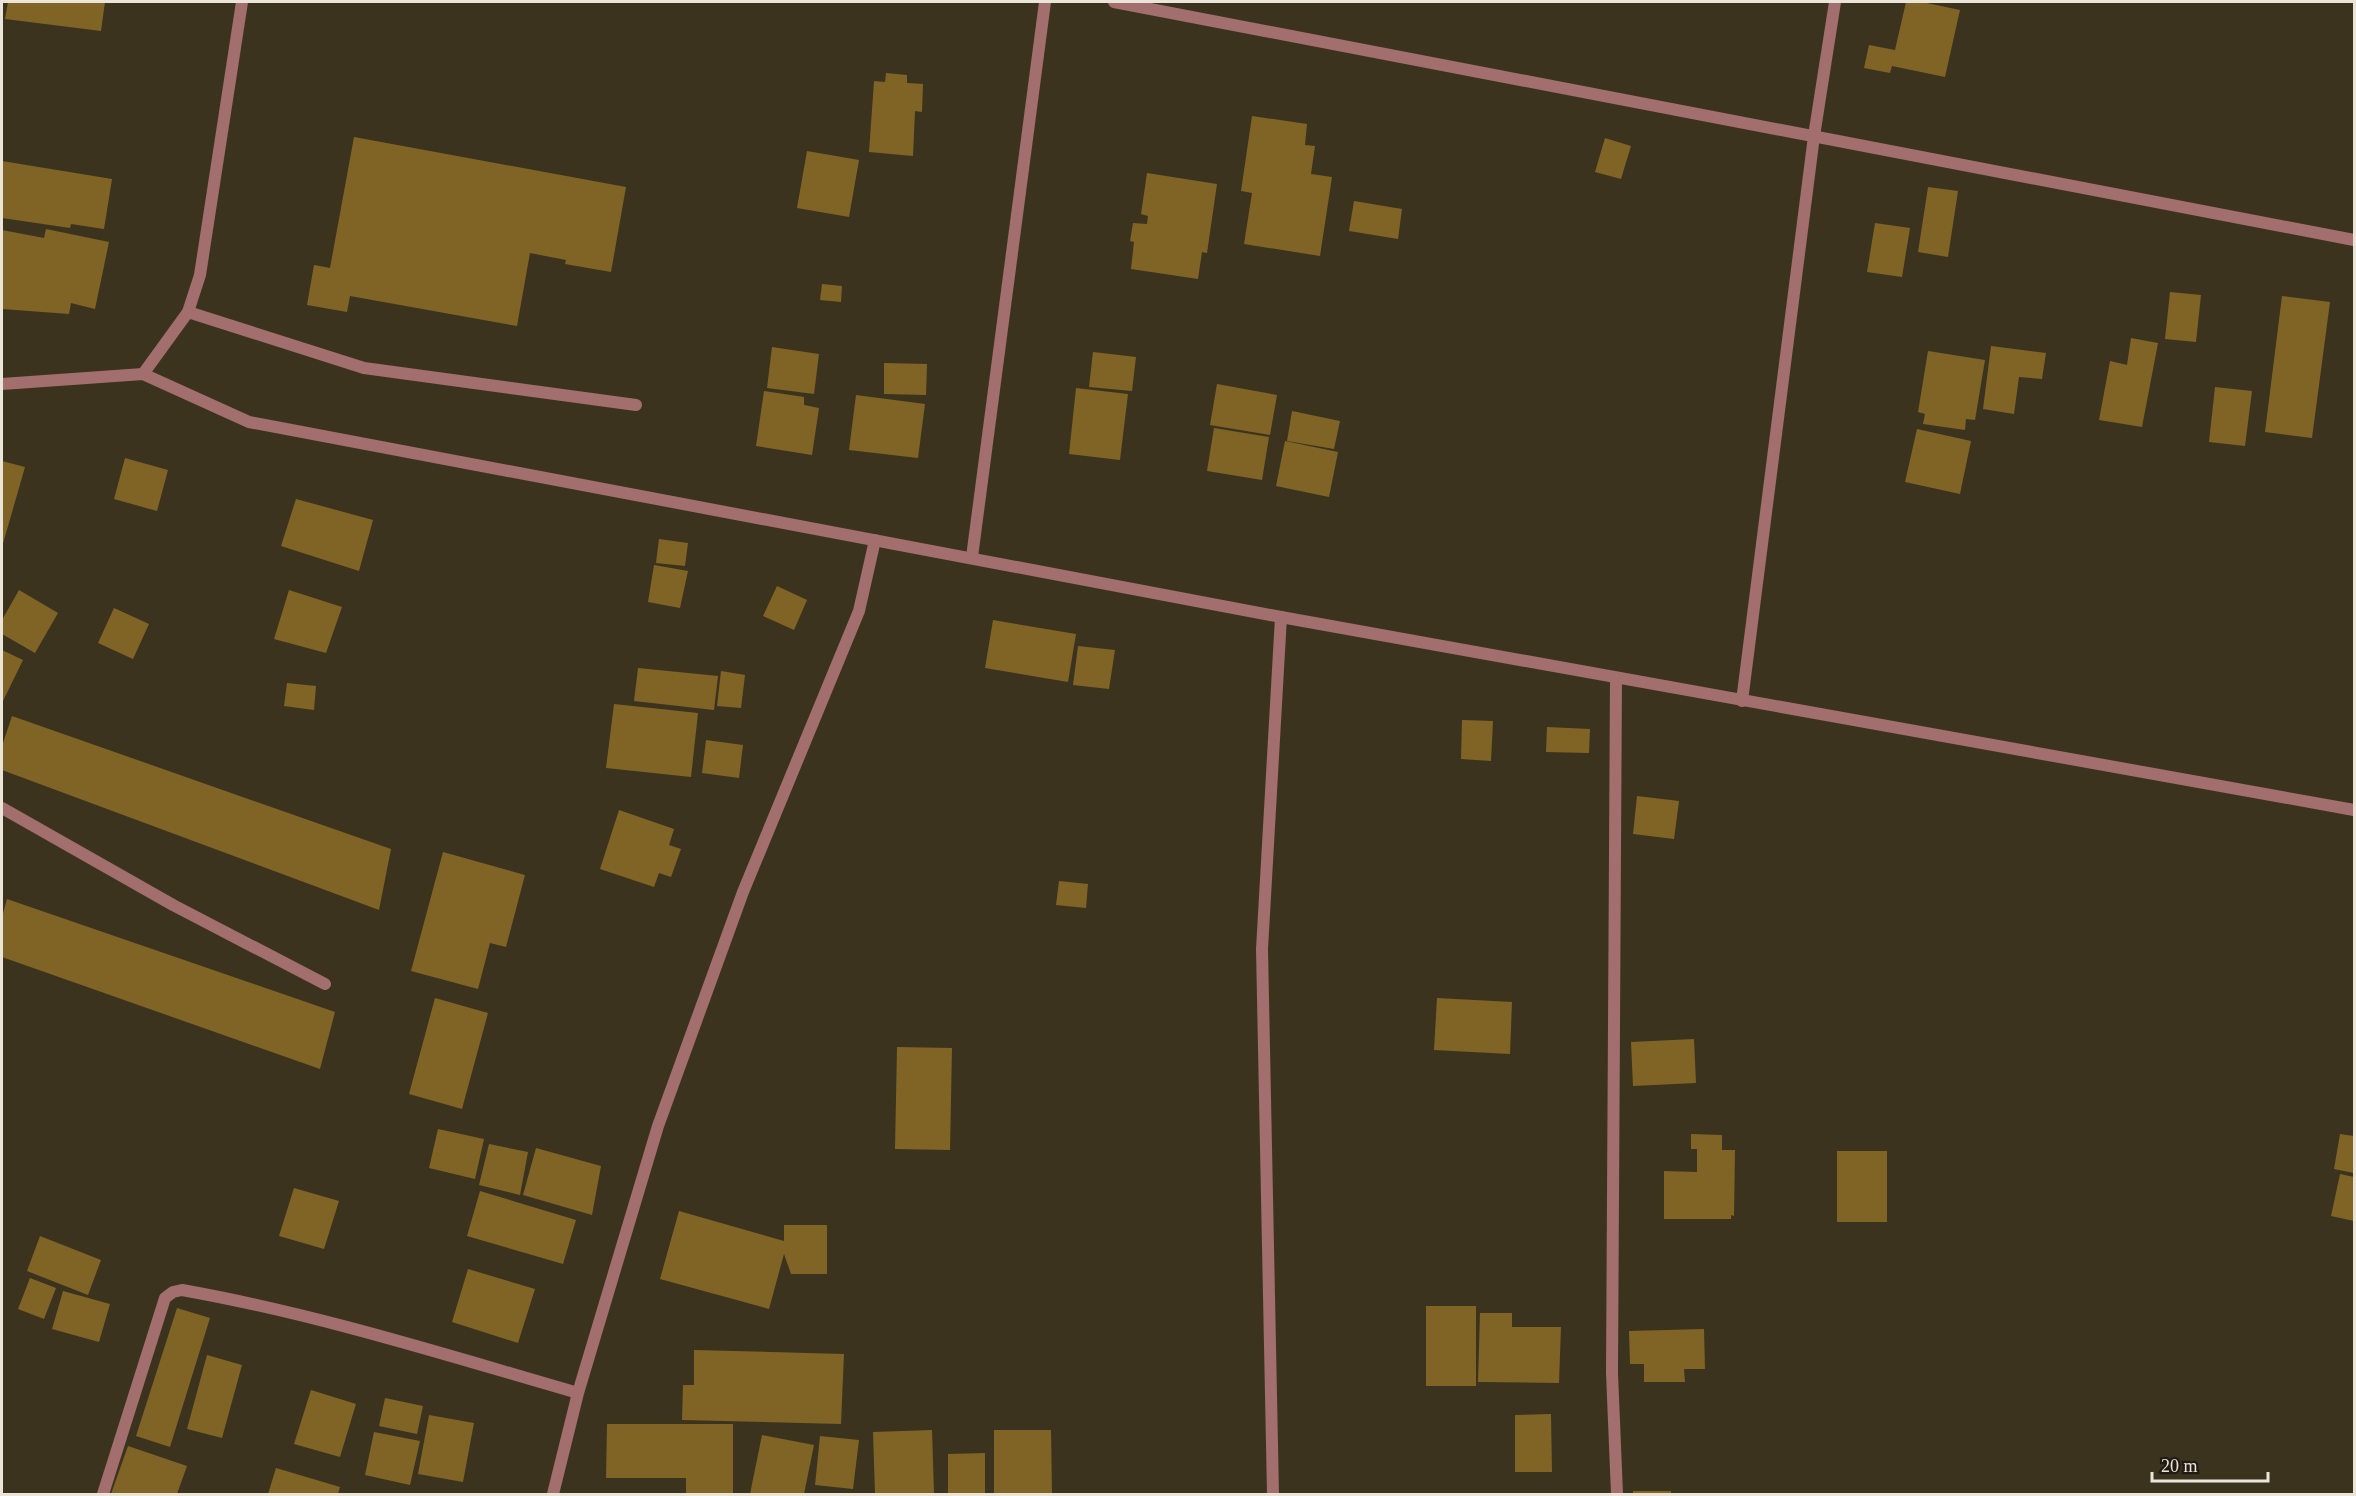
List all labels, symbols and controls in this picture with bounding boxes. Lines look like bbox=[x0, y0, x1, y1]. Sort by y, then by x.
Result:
scale bar bbox=[2152, 1445, 2268, 1483]
text: 20 m bbox=[2161, 1456, 2198, 1476]

